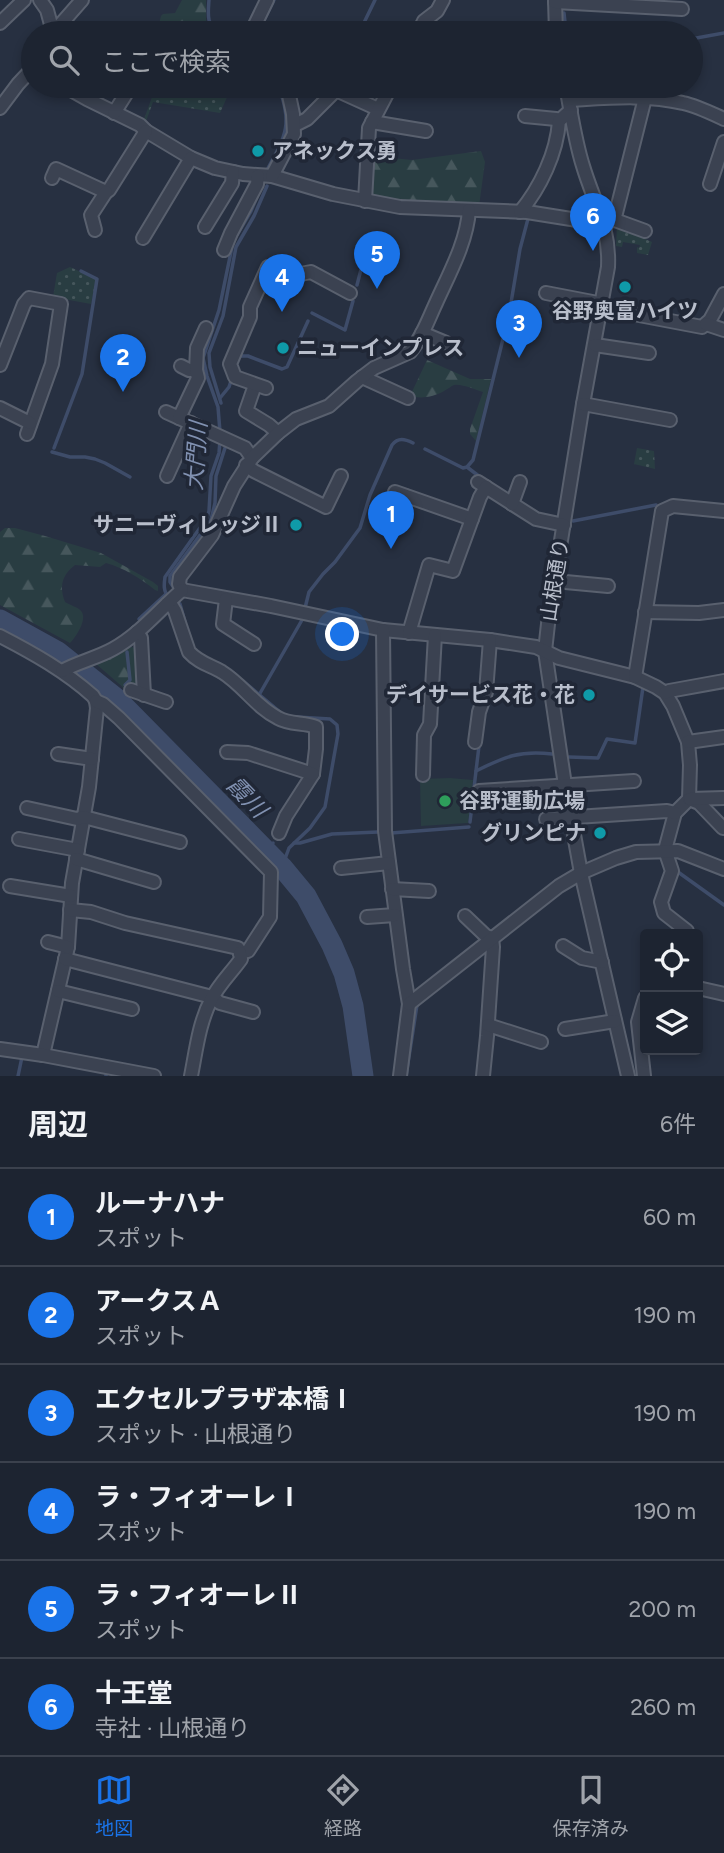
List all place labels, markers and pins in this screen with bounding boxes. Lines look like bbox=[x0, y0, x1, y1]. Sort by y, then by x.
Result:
place label: アネックス勇 bbox=[272, 138, 397, 163]
marker: アネックス勇 bbox=[250, 143, 266, 159]
pin: 6 bbox=[570, 193, 616, 251]
pin: 5 bbox=[354, 231, 400, 289]
pin: 4 bbox=[259, 254, 305, 312]
marker: 谷野奥富ハイツ bbox=[617, 279, 633, 295]
place label: 谷野奥富ハイツ bbox=[552, 298, 698, 323]
pin: 3 bbox=[496, 300, 542, 358]
pin: 2 bbox=[100, 334, 146, 392]
place label: ニューインプレス bbox=[297, 335, 464, 360]
marker: ニューインプレス bbox=[275, 340, 291, 356]
pin: 1 bbox=[368, 491, 414, 549]
place label: サニーヴィレッジⅡ bbox=[93, 512, 282, 537]
marker: サニーヴィレッジⅡ bbox=[288, 517, 304, 533]
place label: デイサービス花・花 bbox=[386, 682, 575, 707]
marker: デイサービス花・花 bbox=[581, 687, 597, 703]
place label: 谷野運動広場 bbox=[459, 788, 585, 813]
marker: 谷野運動広場 bbox=[437, 793, 453, 809]
place label: グリンピナ bbox=[481, 820, 586, 845]
marker: グリンピナ bbox=[592, 825, 608, 841]

